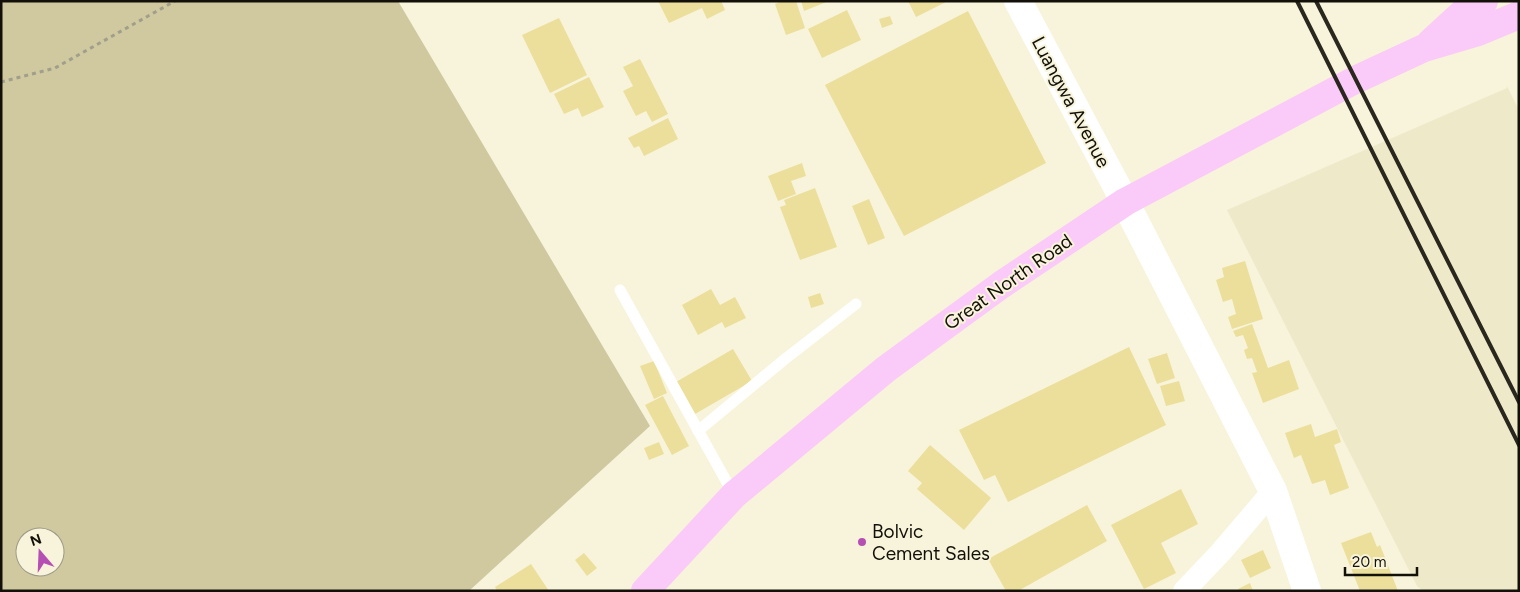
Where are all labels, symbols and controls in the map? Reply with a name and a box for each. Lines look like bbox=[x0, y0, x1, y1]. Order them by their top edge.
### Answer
street label: Luangwa Avenue bbox=[1027, 32, 1115, 172]
street label: Great North Road bbox=[939, 229, 1077, 335]
place label: Bolvic Cement Sales bbox=[872, 520, 990, 565]
north arrow bbox=[15, 527, 65, 577]
text: N bbox=[28, 530, 44, 550]
marker: Bolvic Cement Sales bbox=[856, 536, 868, 548]
scale bar bbox=[1345, 544, 1418, 576]
text: 20 m bbox=[1352, 553, 1386, 571]

